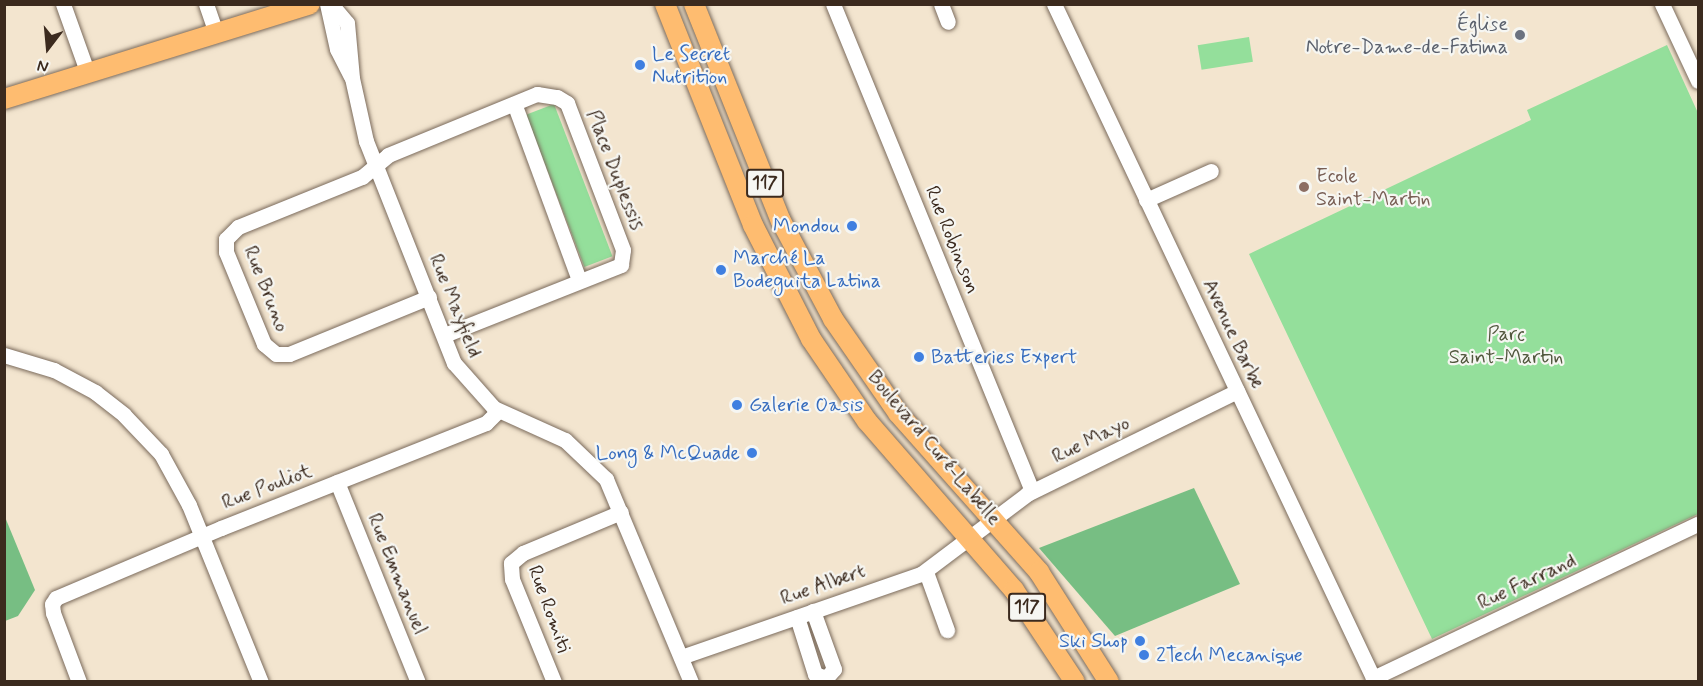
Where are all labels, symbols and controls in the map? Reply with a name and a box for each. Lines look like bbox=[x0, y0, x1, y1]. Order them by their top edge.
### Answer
place label: Église Notre-Dame-de-Fatima bbox=[1306, 12, 1508, 59]
north arrow bbox=[18, 18, 78, 78]
marker: Église Notre-Dame-de-Fatima bbox=[1513, 28, 1527, 42]
place label: Le Secret Nutrition bbox=[652, 42, 740, 89]
text: N bbox=[35, 54, 51, 77]
marker: Le Secret Nutrition bbox=[633, 58, 647, 72]
street label: Place Duplessis bbox=[581, 108, 649, 232]
place label: Ecole Saint-Martin bbox=[1316, 164, 1431, 211]
road number: 117 bbox=[746, 168, 784, 198]
marker: Ecole Saint-Martin bbox=[1297, 180, 1311, 194]
street label: Rue Robinson bbox=[919, 182, 985, 298]
place label: Mondou bbox=[773, 214, 840, 238]
marker: Mondou bbox=[845, 219, 859, 233]
street label: Rue Bruno bbox=[238, 243, 294, 335]
place label: Marché La Bodeguita Latina bbox=[733, 246, 881, 293]
street label: Rue Mayfield bbox=[424, 252, 486, 360]
marker: Marché La Bodeguita Latina bbox=[714, 263, 728, 277]
street label: Avenue Barbe bbox=[1197, 275, 1269, 393]
park label: Parc Saint-Martin bbox=[1449, 322, 1563, 369]
place label: Batteries Expert bbox=[931, 345, 1082, 369]
marker: Batteries Expert bbox=[912, 350, 926, 364]
street label: Boulevard Curé-Labelle bbox=[862, 365, 1006, 531]
place label: Galerie Oasis bbox=[749, 393, 862, 417]
marker: Galerie Oasis bbox=[730, 398, 744, 412]
street label: Rue Mayo bbox=[1049, 411, 1133, 469]
place label: Long & McQuade bbox=[596, 441, 740, 465]
marker: Long & McQuade bbox=[745, 446, 759, 460]
street label: Rue Pouliot bbox=[220, 460, 314, 514]
street label: Rue Emmanuel bbox=[361, 508, 433, 640]
street label: Rue Farrand bbox=[1476, 550, 1578, 614]
street label: Rue Albert bbox=[777, 559, 869, 611]
street label: Rue Romiti bbox=[522, 562, 576, 656]
road number: 117 bbox=[1008, 592, 1046, 622]
place label: Ski Shop bbox=[1059, 629, 1128, 653]
marker: Ski Shop bbox=[1133, 634, 1147, 648]
place label: 2Tech Mecanique bbox=[1156, 643, 1303, 667]
marker: 2Tech Mecanique bbox=[1137, 648, 1151, 662]

